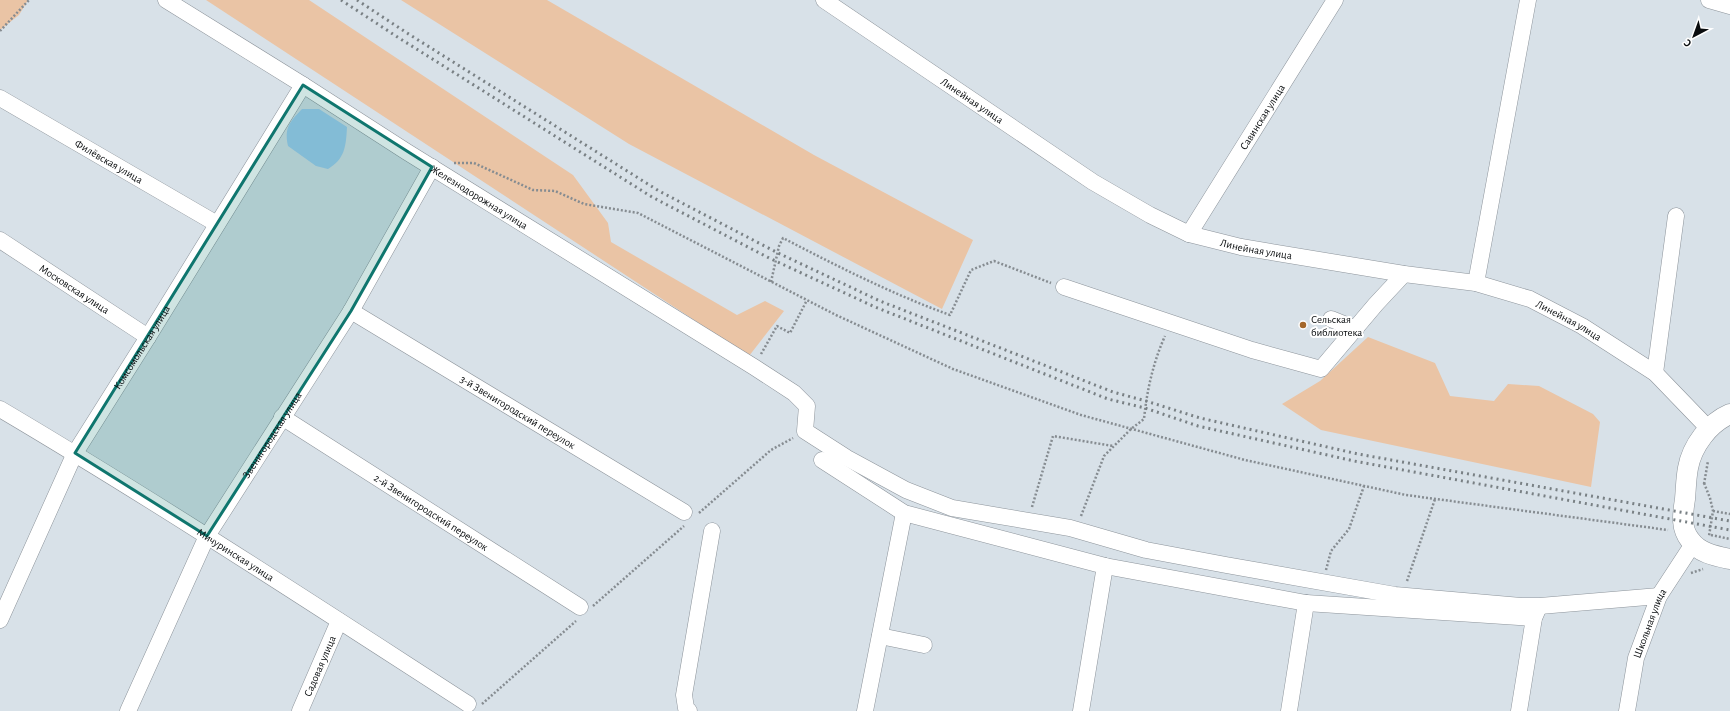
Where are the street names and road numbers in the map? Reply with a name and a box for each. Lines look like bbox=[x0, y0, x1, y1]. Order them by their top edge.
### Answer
street label: Линейная улица bbox=[939, 75, 1006, 125]
street label: Савинская улица bbox=[1238, 82, 1287, 152]
street label: Филёвская улица bbox=[73, 137, 145, 185]
street label: Железнодорожная улица bbox=[429, 163, 530, 231]
street label: Линейная улица bbox=[1219, 237, 1293, 261]
street label: Московская улица bbox=[38, 262, 111, 316]
street label: Линейная улица bbox=[1534, 298, 1604, 343]
street label: Комсомольская улица bbox=[111, 303, 172, 391]
street label: 3-й Звенигородский переулок bbox=[458, 373, 577, 451]
street label: Звенигородская улица bbox=[240, 390, 303, 480]
street label: 2-й Звенигородский переулок bbox=[372, 472, 490, 553]
street label: Мичуринская улица bbox=[195, 526, 276, 583]
street label: Школьная улица bbox=[1631, 586, 1668, 660]
street label: Садовая улица bbox=[301, 634, 337, 698]

